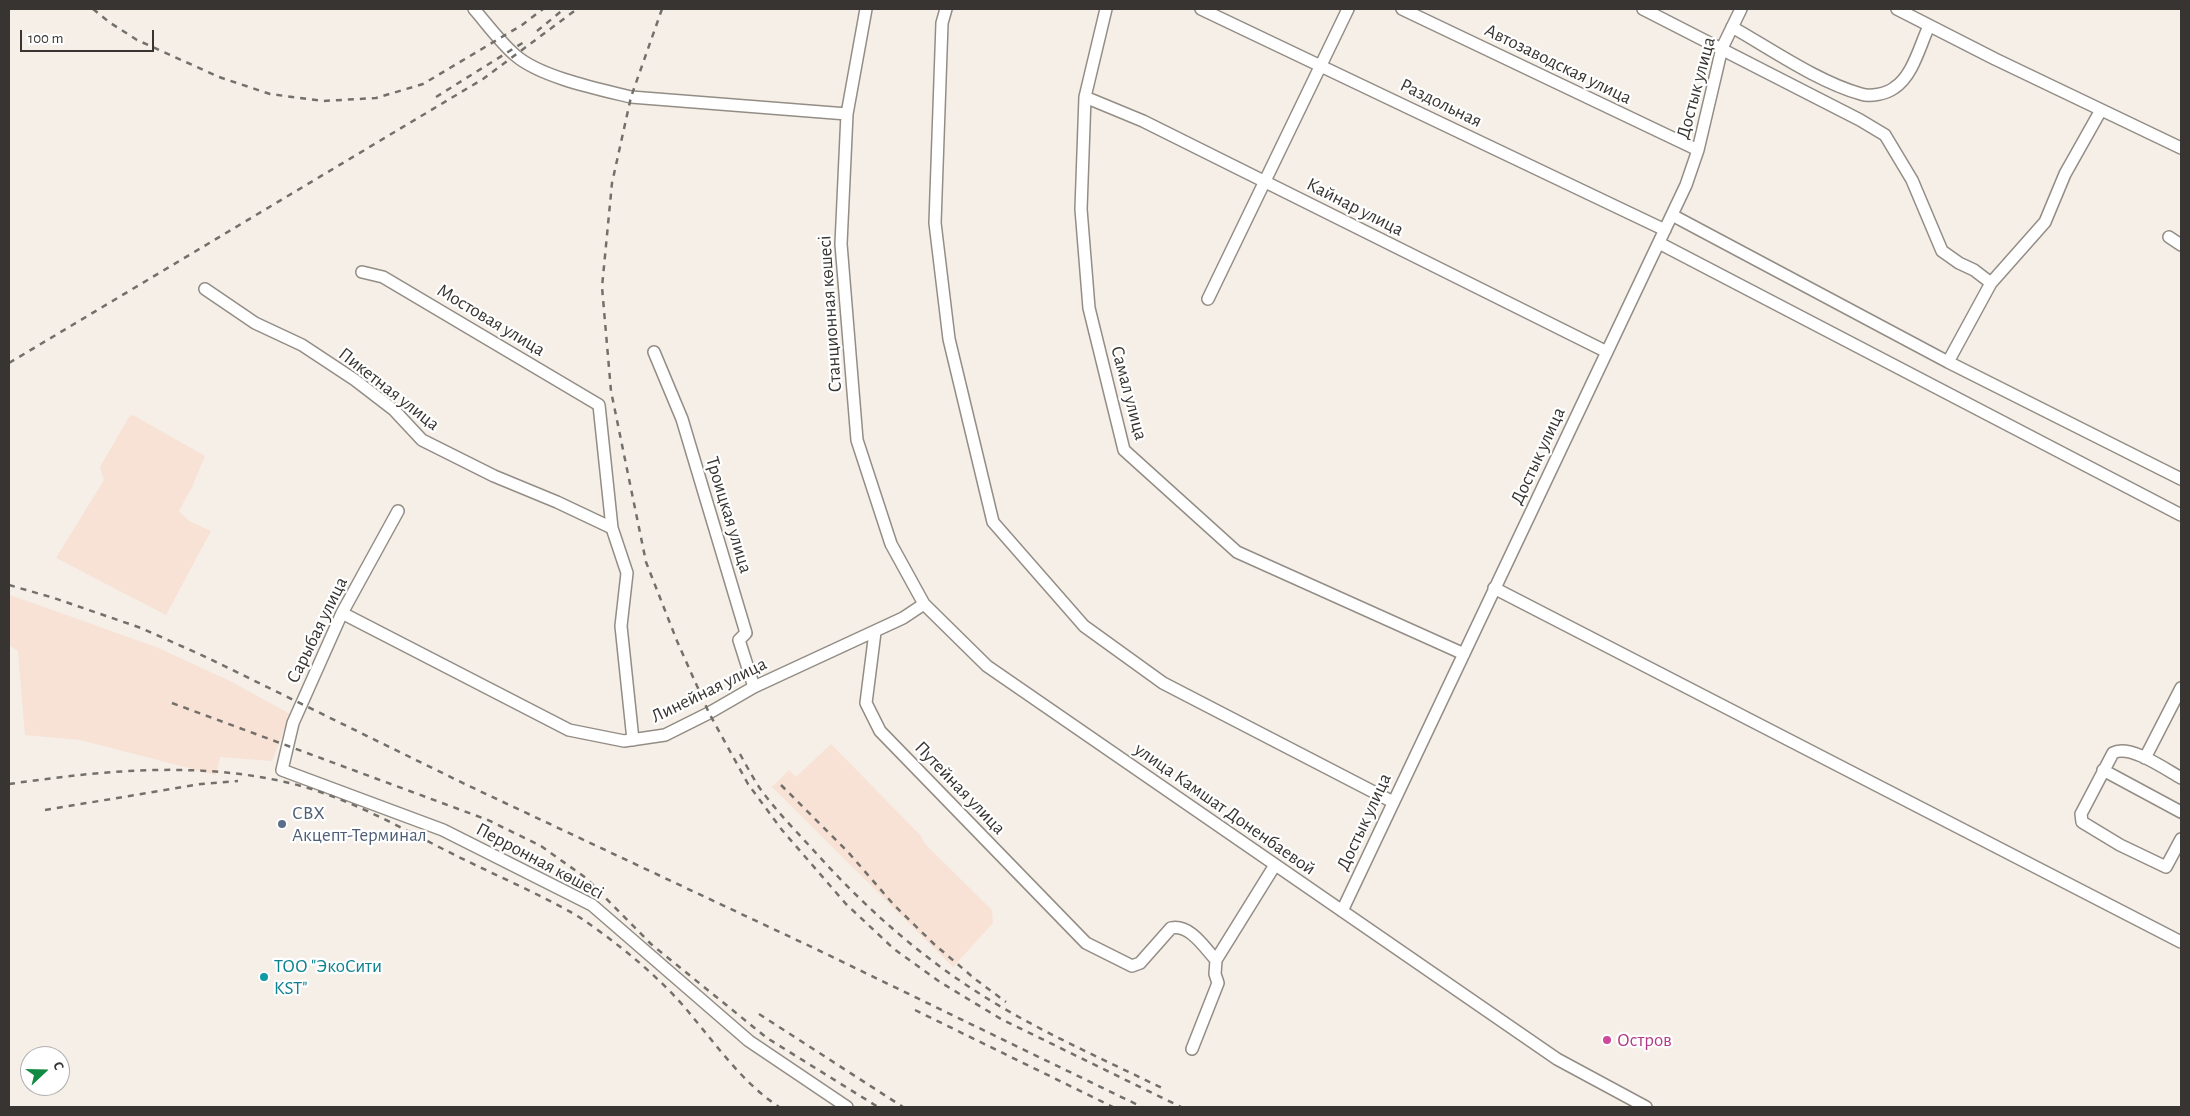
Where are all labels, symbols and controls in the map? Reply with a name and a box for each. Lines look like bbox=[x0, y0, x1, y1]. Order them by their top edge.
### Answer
street label: Автозаводская улица bbox=[1481, 19, 1635, 109]
scale bar bbox=[22, 20, 156, 52]
text: 100 m bbox=[28, 31, 63, 46]
street label: Достык улица bbox=[1671, 35, 1721, 141]
street label: Раздольная bbox=[1396, 73, 1486, 133]
street label: Кайнар улица bbox=[1303, 173, 1407, 241]
street label: Станционная көшесі bbox=[813, 235, 847, 393]
street label: Мостовая улица bbox=[433, 279, 549, 361]
street label: Пикетная улица bbox=[334, 342, 444, 436]
street label: Самал улица bbox=[1105, 343, 1153, 443]
street label: Достык улица bbox=[1506, 404, 1570, 508]
street label: Троицкая улица bbox=[700, 454, 758, 576]
street label: Сарыбая улица bbox=[281, 573, 353, 687]
street label: Линейная улица bbox=[648, 652, 770, 728]
street label: Путейная улица bbox=[910, 736, 1010, 840]
street label: улица Камшат Доненбаевой bbox=[1130, 738, 1320, 880]
street label: Достык улица bbox=[1332, 770, 1396, 874]
place label: СВХ Акцепт-Терминал bbox=[292, 802, 427, 846]
marker: СВХ Акцепт-Терминал bbox=[276, 818, 288, 830]
street label: Перронная көшесі bbox=[472, 818, 608, 904]
place label: ТОО "ЭкоСити KST" bbox=[274, 955, 382, 999]
marker: ТОО "ЭкоСити KST" bbox=[258, 971, 270, 983]
place label: Остров bbox=[1617, 1029, 1672, 1051]
marker: Остров bbox=[1601, 1034, 1613, 1046]
north arrow bbox=[20, 1046, 70, 1096]
text: С bbox=[50, 1060, 66, 1072]

